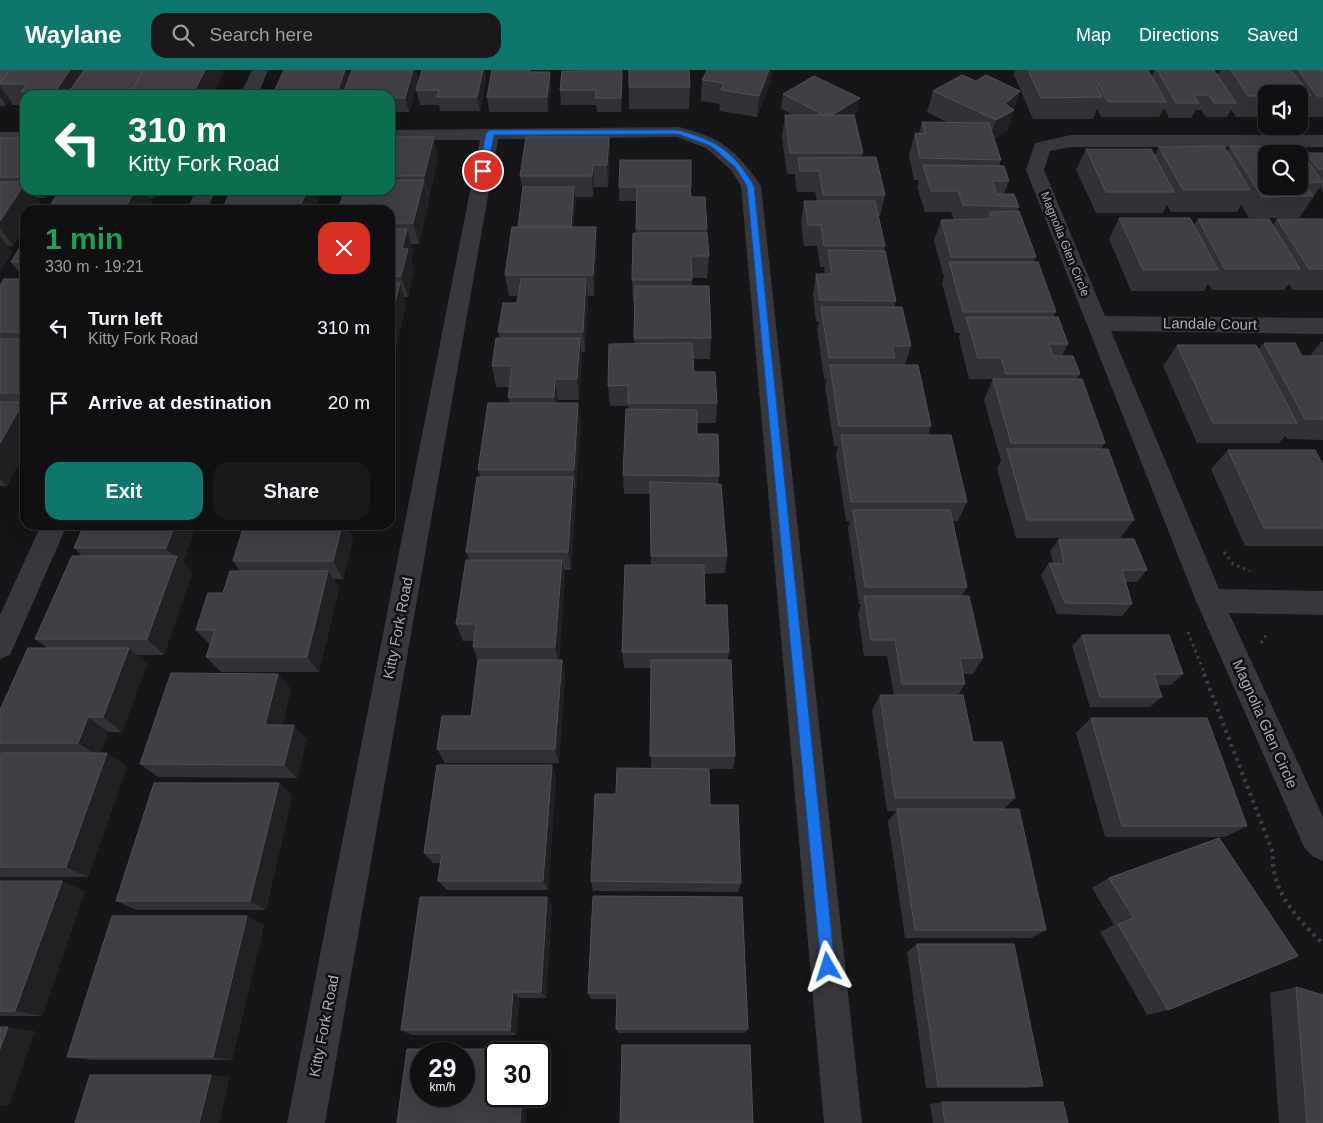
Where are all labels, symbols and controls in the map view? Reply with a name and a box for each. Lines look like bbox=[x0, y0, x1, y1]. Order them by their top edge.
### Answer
search box bbox=[151, 13, 501, 58]
text: Waylane bbox=[25, 21, 121, 48]
icon: search bbox=[169, 21, 197, 49]
text: Search here bbox=[209, 24, 313, 45]
text: Map bbox=[1076, 25, 1111, 45]
text: Directions bbox=[1139, 25, 1219, 45]
text: Saved bbox=[1247, 25, 1298, 45]
map controls bbox=[1258, 85, 1308, 195]
button: sound bbox=[1258, 85, 1308, 135]
icon: left bbox=[45, 110, 110, 175]
text: 310 m bbox=[128, 110, 227, 149]
button: search bbox=[1258, 145, 1308, 195]
pin bbox=[462, 150, 504, 192]
text: Kitty Fork Road bbox=[128, 151, 280, 176]
icon: arrive bbox=[469, 157, 497, 185]
street label: Magnolia Glen Circle bbox=[1038, 190, 1092, 299]
text: 1 min bbox=[45, 222, 123, 255]
button: close bbox=[318, 222, 370, 274]
text: 330 m · 19:21 bbox=[45, 258, 144, 275]
text: Turn left bbox=[88, 308, 163, 329]
icon: left bbox=[45, 314, 73, 342]
street label: Landale Court bbox=[1163, 314, 1258, 333]
text: 310 m bbox=[317, 317, 370, 338]
text: Kitty Fork Road bbox=[88, 330, 198, 347]
icon: arrive bbox=[45, 389, 73, 417]
text: Arrive at destination bbox=[88, 392, 272, 413]
text: 20 m bbox=[328, 392, 370, 413]
button: Exit bbox=[45, 462, 203, 520]
button: Share bbox=[213, 462, 370, 520]
street label: Kitty Fork Road bbox=[379, 576, 416, 680]
street label: Magnolia Glen Circle bbox=[1229, 657, 1302, 791]
position arrow bbox=[801, 940, 853, 992]
street label: Kitty Fork Road bbox=[305, 974, 342, 1078]
speed limit sign: 30 bbox=[485, 1042, 550, 1107]
text: 29 bbox=[429, 1054, 456, 1082]
text: km/h bbox=[429, 1080, 456, 1094]

